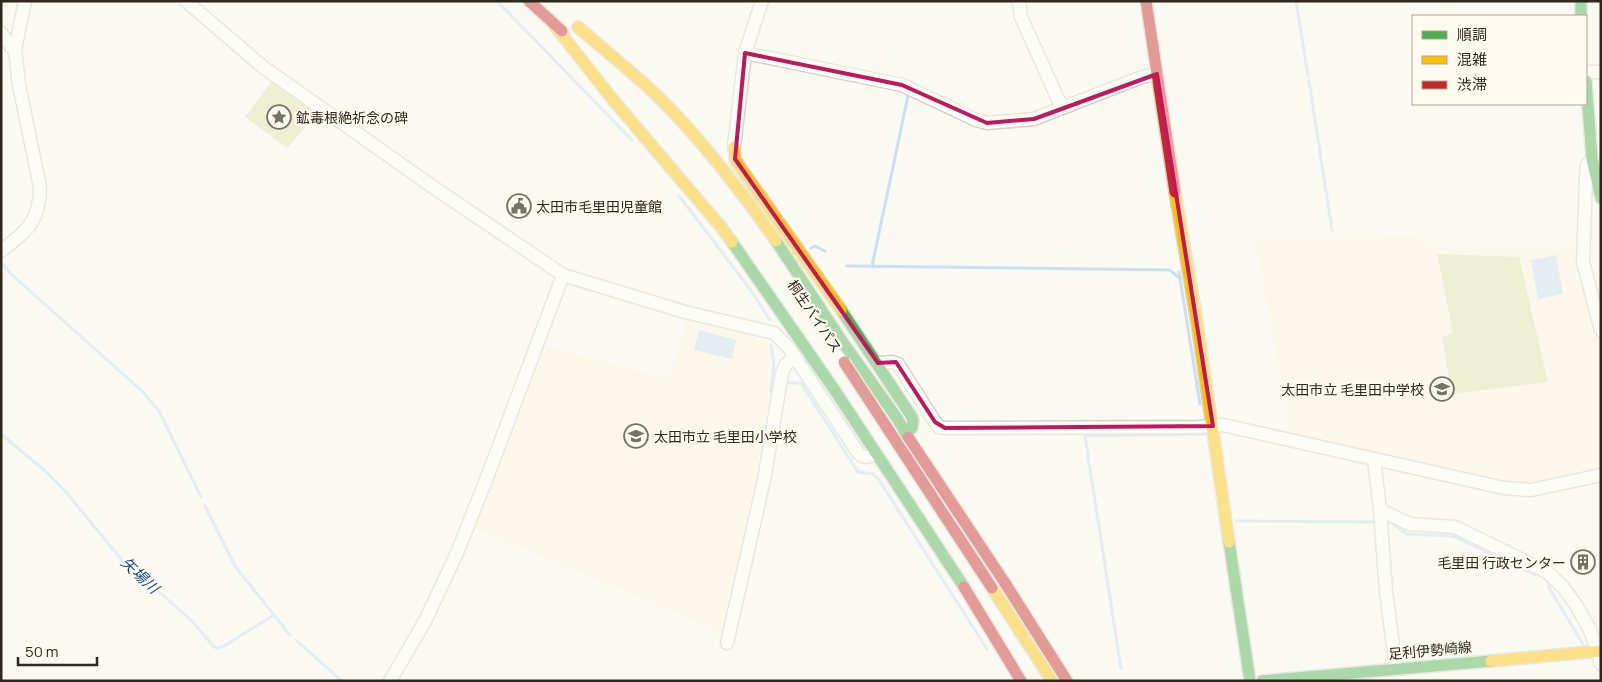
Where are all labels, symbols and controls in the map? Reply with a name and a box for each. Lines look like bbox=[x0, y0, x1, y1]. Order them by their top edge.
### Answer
legend bbox=[1412, 15, 1587, 105]
text: 順調 bbox=[1457, 24, 1487, 45]
text: 混雑 bbox=[1457, 49, 1487, 70]
text: 渋滞 bbox=[1457, 74, 1487, 95]
place icon: 鉱毒根絶祈念の碑 bbox=[266, 104, 292, 130]
place label: 鉱毒根絶祈念の碑 bbox=[296, 108, 408, 127]
public building icon: 太田市毛里田児童館 bbox=[506, 193, 532, 219]
place label: 太田市毛里田児童館 bbox=[536, 197, 662, 216]
street label: 桐生バイパス bbox=[784, 276, 846, 356]
school or university icon: 太田市立 毛里田中学校 bbox=[1429, 376, 1455, 402]
place label: 太田市立 毛里田中学校 bbox=[1281, 380, 1424, 399]
school or university icon: 太田市立 毛里田小学校 bbox=[623, 423, 649, 449]
place label: 太田市立 毛里田小学校 bbox=[654, 427, 797, 446]
building icon: 毛里田 行政センター bbox=[1570, 549, 1596, 575]
water label: 矢場川 bbox=[116, 552, 165, 599]
place label: 毛里田 行政センター bbox=[1437, 553, 1566, 572]
scale bar bbox=[18, 634, 96, 666]
street label: 足利伊勢崎線 bbox=[1387, 637, 1473, 663]
text: 50 m bbox=[25, 641, 59, 662]

